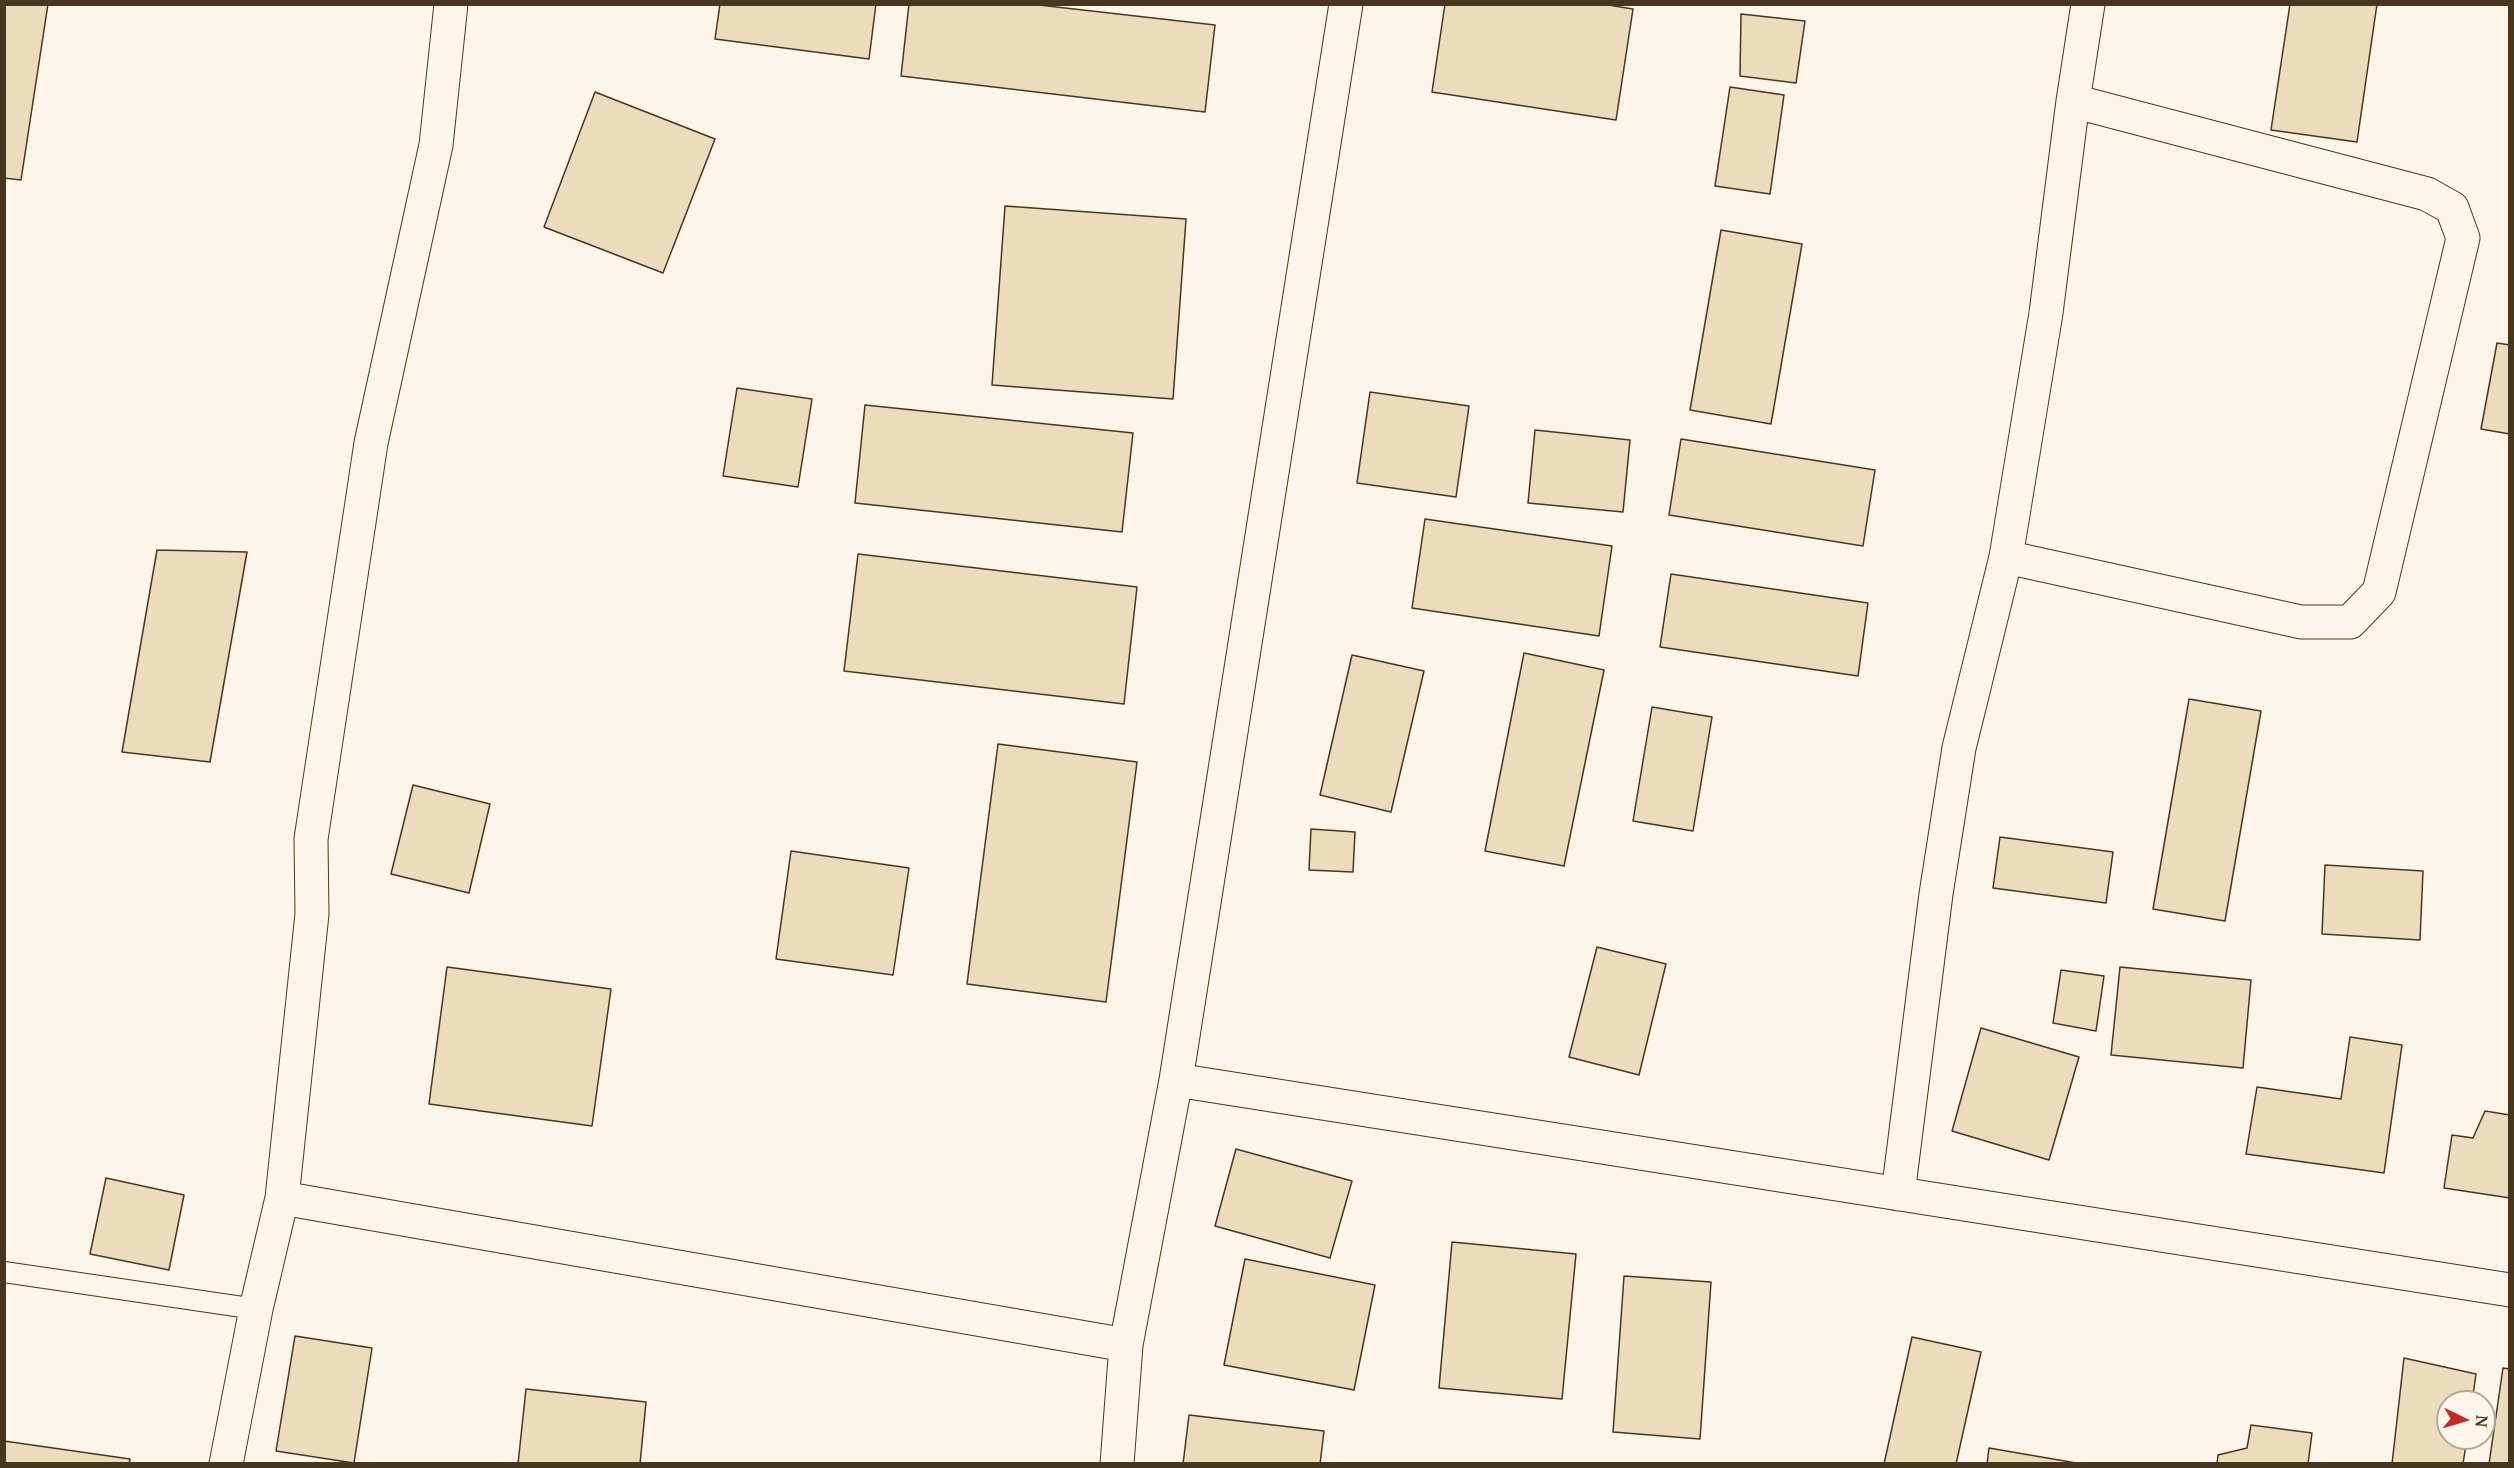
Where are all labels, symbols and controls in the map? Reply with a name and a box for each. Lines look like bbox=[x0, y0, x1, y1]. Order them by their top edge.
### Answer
north arrow bbox=[2436, 1390, 2496, 1450]
text: N bbox=[2470, 1414, 2493, 1428]

